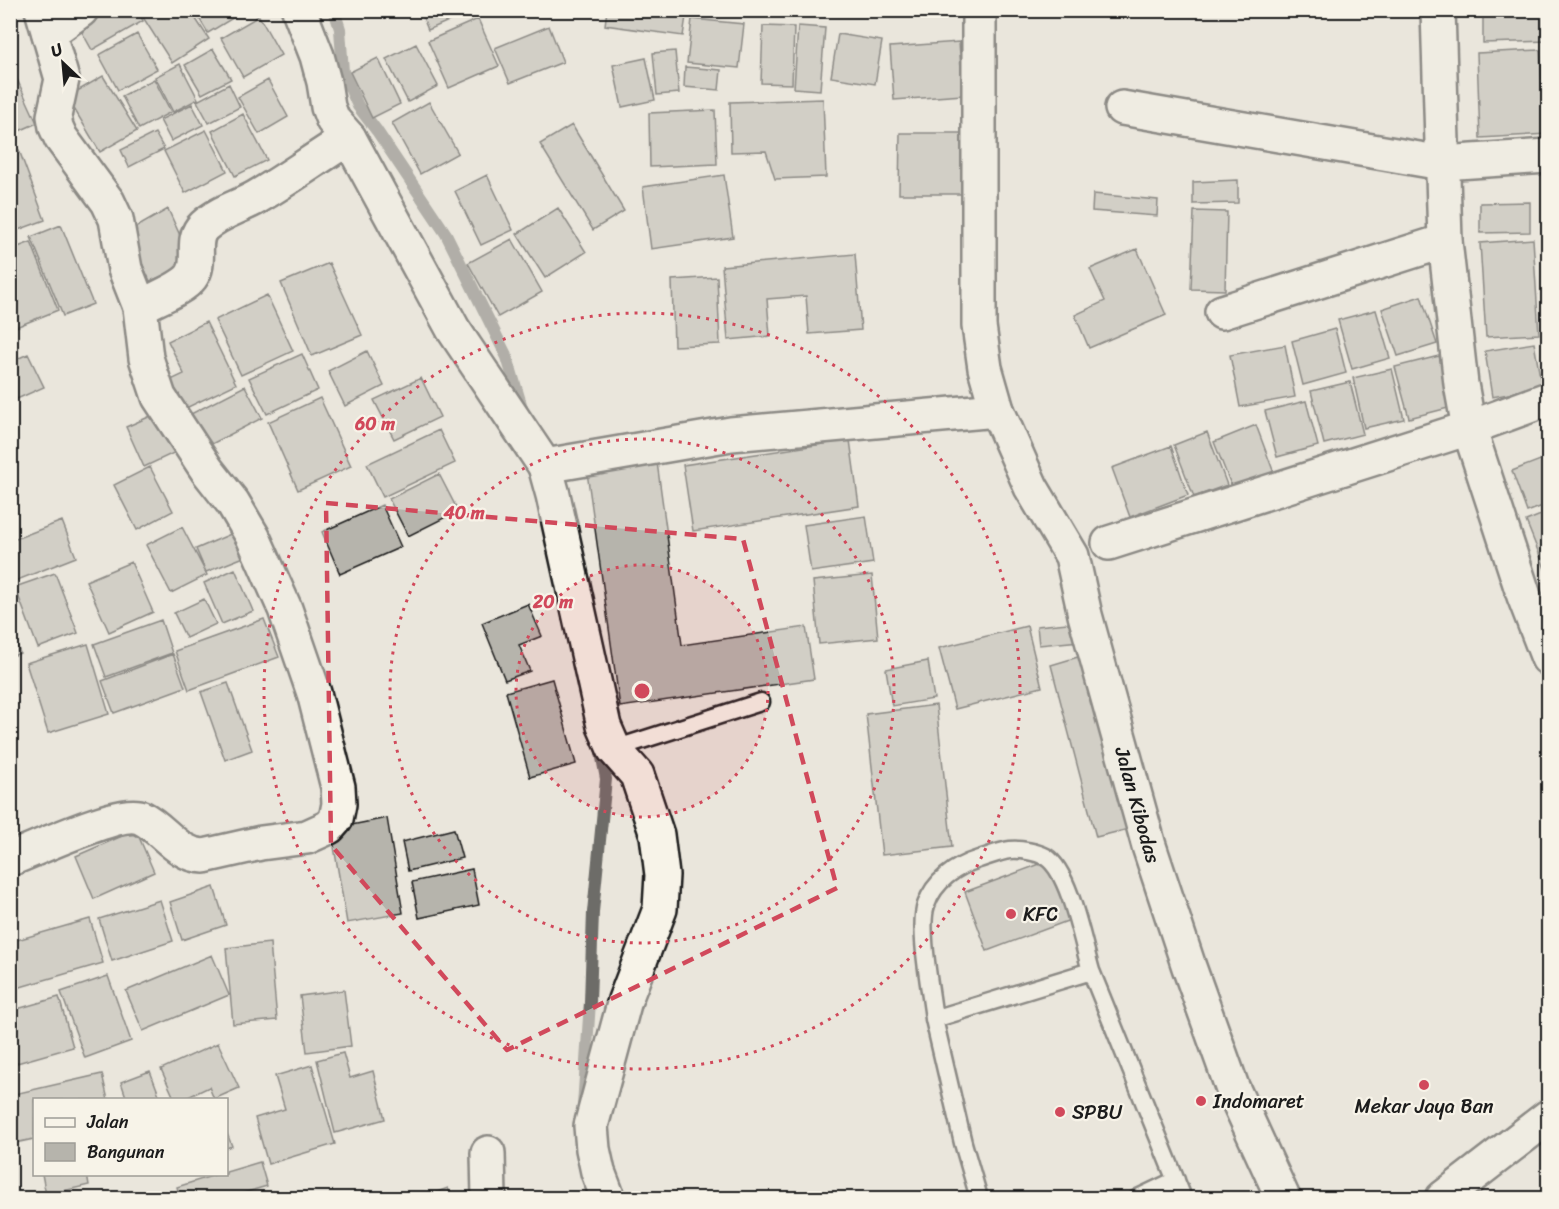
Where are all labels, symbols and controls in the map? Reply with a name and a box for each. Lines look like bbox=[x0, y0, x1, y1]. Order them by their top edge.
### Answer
north arrow bbox=[33, 33, 93, 93]
text: U bbox=[46, 34, 69, 65]
text: 60 m bbox=[354, 408, 395, 440]
text: 40 m bbox=[442, 497, 485, 529]
text: 20 m bbox=[532, 586, 573, 618]
centre of rings bbox=[632, 681, 652, 701]
street label: Jalan Kibodas bbox=[1105, 742, 1171, 868]
place label: KFC bbox=[1023, 897, 1058, 932]
marker: KFC bbox=[1004, 907, 1018, 921]
marker: Mekar Jaya Ban bbox=[1417, 1078, 1431, 1092]
place label: Indomaret bbox=[1212, 1084, 1305, 1119]
place label: Mekar Jaya Ban bbox=[1354, 1089, 1494, 1124]
marker: Indomaret bbox=[1194, 1094, 1208, 1108]
place label: SPBU bbox=[1072, 1095, 1123, 1130]
legend bbox=[33, 1098, 228, 1176]
marker: SPBU bbox=[1053, 1105, 1067, 1119]
text: Jalan bbox=[86, 1106, 129, 1138]
text: Bangunan bbox=[87, 1136, 165, 1168]

